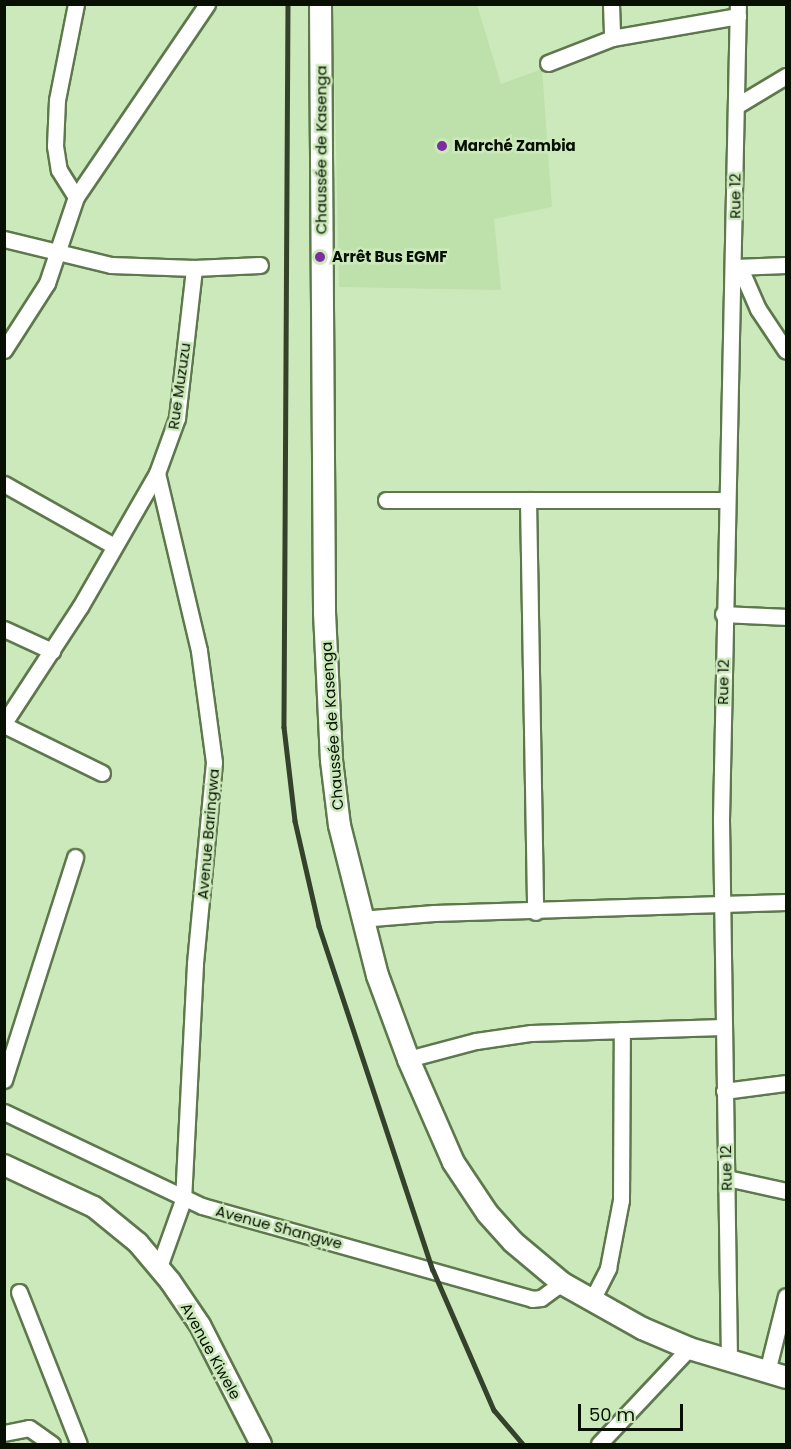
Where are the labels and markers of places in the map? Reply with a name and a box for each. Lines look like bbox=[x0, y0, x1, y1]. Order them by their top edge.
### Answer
place label: Marché Zambia bbox=[454, 137, 576, 155]
marker: Marché Zambia bbox=[435, 139, 449, 153]
place label: Arrêt Bus EGMF bbox=[332, 248, 447, 266]
marker: Arrêt Bus EGMF bbox=[313, 250, 327, 264]

